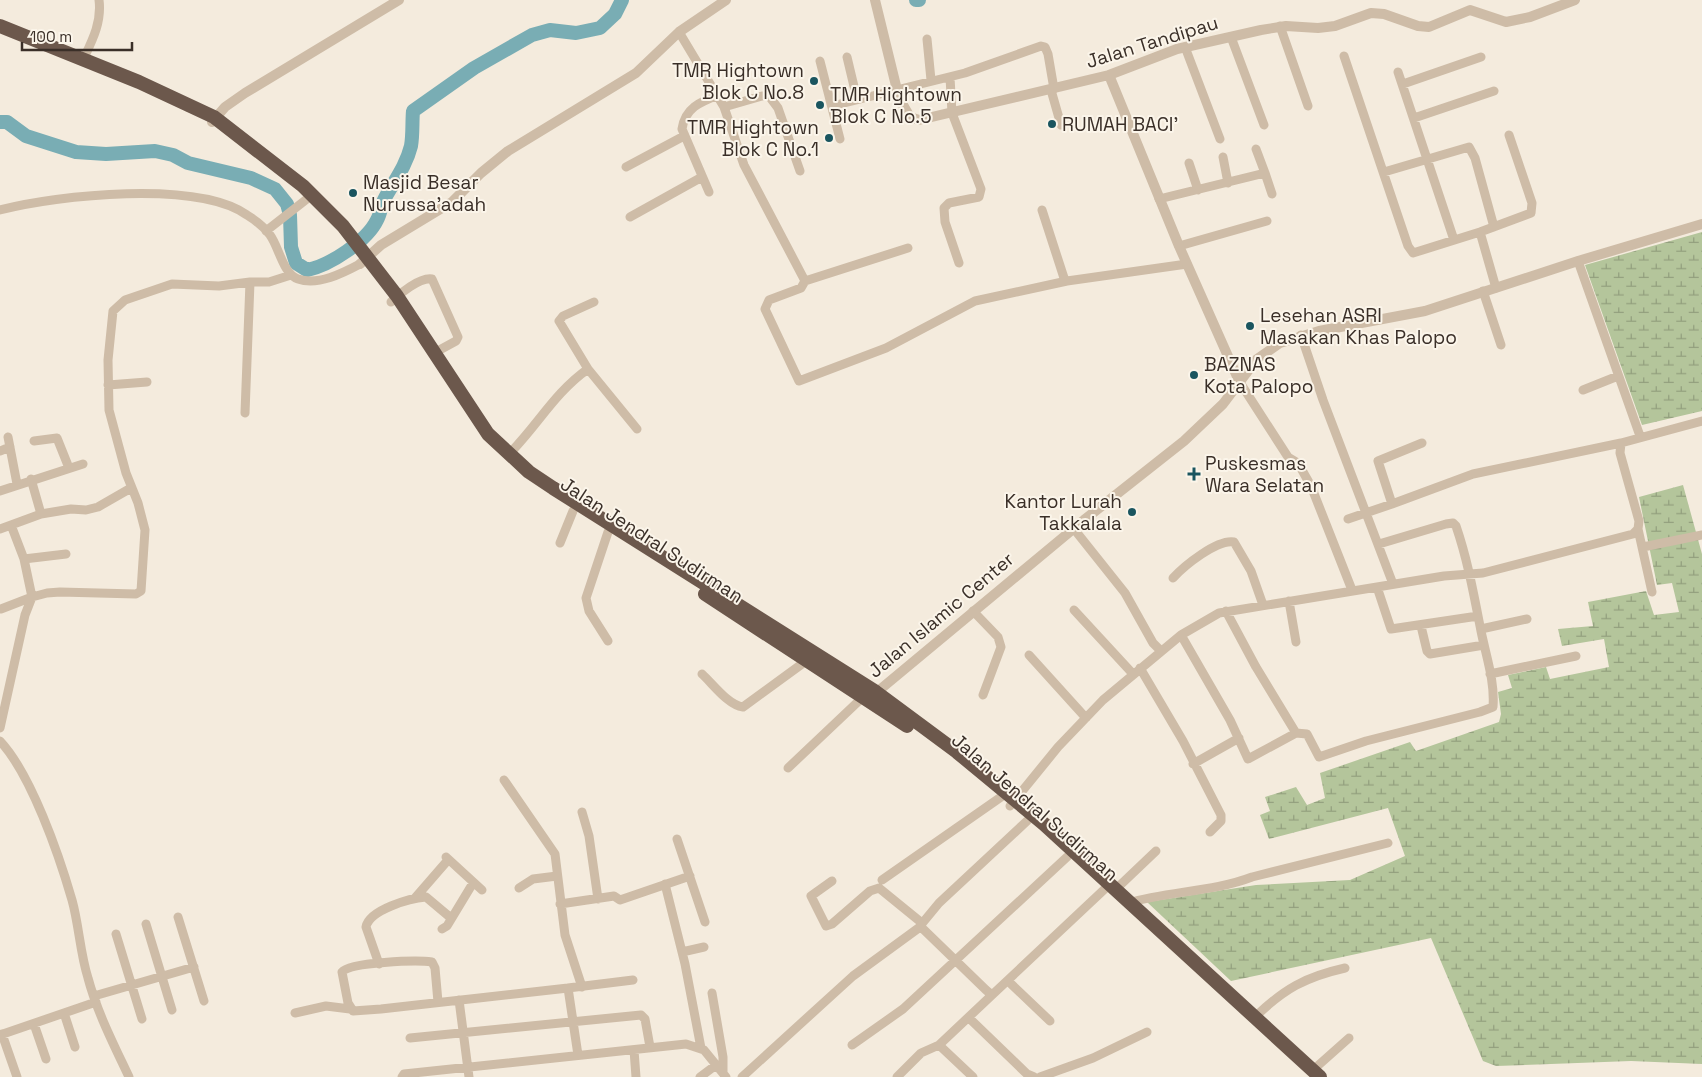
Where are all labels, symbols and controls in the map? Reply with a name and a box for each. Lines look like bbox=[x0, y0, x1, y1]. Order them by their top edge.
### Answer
street label: Jalan Tandipau bbox=[1083, 10, 1221, 74]
scale bar bbox=[22, 20, 132, 52]
text: 100 m bbox=[30, 27, 72, 46]
place label: TMR Hightown Blok C No.8 bbox=[672, 58, 804, 105]
marker: TMR Hightown Blok C No.8 bbox=[808, 75, 820, 87]
place label: TMR Hightown Blok C No.5 bbox=[830, 82, 962, 129]
marker: TMR Hightown Blok C No.5 bbox=[814, 99, 826, 111]
place label: RUMAH BACI' bbox=[1062, 112, 1178, 137]
place label: TMR Hightown Blok C No.1 bbox=[687, 115, 819, 162]
marker: RUMAH BACI' bbox=[1046, 118, 1058, 130]
marker: TMR Hightown Blok C No.1 bbox=[823, 132, 835, 144]
place label: Masjid Besar Nurussa'adah bbox=[363, 170, 486, 217]
marker: Masjid Besar Nurussa'adah bbox=[347, 187, 359, 199]
place label: Lesehan ASRI Masakan Khas Palopo bbox=[1260, 303, 1457, 350]
marker: Lesehan ASRI Masakan Khas Palopo bbox=[1244, 320, 1256, 332]
place label: BAZNAS Kota Palopo bbox=[1204, 352, 1314, 399]
marker: BAZNAS Kota Palopo bbox=[1188, 369, 1200, 381]
place label: Puskesmas Wara Selatan bbox=[1205, 451, 1324, 498]
marker: Puskesmas Wara Selatan bbox=[1187, 467, 1201, 481]
street label: Jalan Jendral Sudirman bbox=[556, 471, 748, 609]
place label: Kantor Lurah Takkalala bbox=[1005, 489, 1122, 536]
marker: Kantor Lurah Takkalala bbox=[1126, 506, 1138, 518]
street label: Jalan Islamic Center bbox=[863, 547, 1019, 683]
street label: Jalan Jendral Sudirman bbox=[946, 728, 1124, 886]

